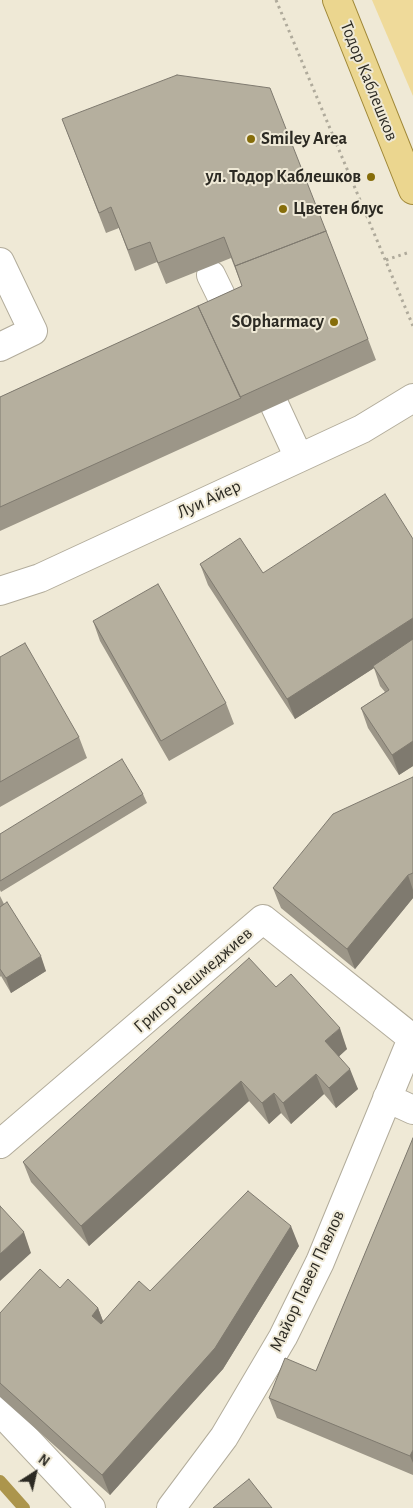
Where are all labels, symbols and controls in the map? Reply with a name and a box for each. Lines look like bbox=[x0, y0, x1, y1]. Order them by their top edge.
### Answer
street label: Тодор Каблешков bbox=[335, 18, 403, 144]
place label: Smiley Area bbox=[261, 128, 347, 150]
marker: Smiley Area bbox=[245, 133, 257, 145]
place label: ул. Тодор Каблешков bbox=[205, 166, 361, 188]
marker: ул. Тодор Каблешков bbox=[365, 171, 377, 183]
place label: Цветен блус bbox=[293, 198, 384, 220]
marker: Цветен блус bbox=[277, 203, 289, 215]
place label: SOpharmacy bbox=[232, 311, 324, 333]
marker: SOpharmacy bbox=[328, 316, 340, 328]
street label: Луи Айер bbox=[174, 475, 244, 523]
street label: Григор Чешмеджиев bbox=[129, 923, 257, 1037]
street label: Майор Павел Павлов bbox=[265, 1207, 349, 1355]
north arrow bbox=[10, 1448, 60, 1498]
text: N bbox=[36, 1452, 52, 1469]

